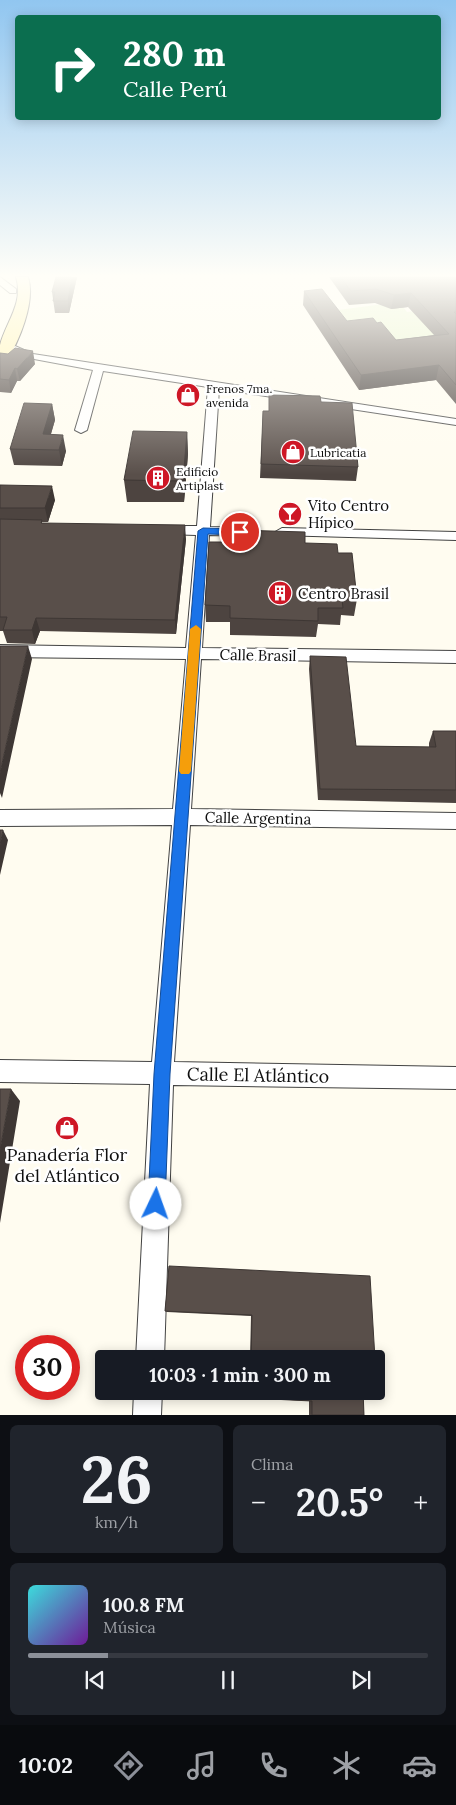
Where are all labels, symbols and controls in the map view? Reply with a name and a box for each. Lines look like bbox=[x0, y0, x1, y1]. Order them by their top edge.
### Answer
text: 280 m bbox=[123, 31, 225, 76]
icon: right bbox=[40, 35, 105, 100]
text: Calle Perú bbox=[123, 75, 227, 103]
place label: Frenos 7ma. avenida bbox=[206, 381, 273, 410]
shop icon: Frenos 7ma. avenida bbox=[175, 382, 201, 408]
shop icon: Lubricatia bbox=[280, 439, 306, 465]
place label: Lubricatia bbox=[310, 445, 366, 460]
place label: Edificio Artiplast bbox=[175, 464, 224, 493]
building icon: Edificio Artiplast bbox=[145, 465, 171, 491]
place label: Vito Centro Hípico bbox=[307, 496, 389, 532]
bar icon: Vito Centro Hípico bbox=[277, 501, 303, 527]
pin bbox=[219, 511, 261, 553]
icon: arrive bbox=[226, 518, 254, 546]
building icon: Centro Brasil bbox=[267, 580, 293, 606]
place label: Centro Brasil bbox=[298, 584, 389, 603]
street label: Calle Brasil bbox=[219, 645, 297, 665]
street label: Calle Argentina bbox=[205, 808, 312, 828]
street label: Calle El Atlántico bbox=[187, 1062, 329, 1088]
shop icon: Panadería Flor del Atlántico bbox=[54, 1115, 80, 1141]
place label: Panadería Flor del Atlántico bbox=[7, 1143, 128, 1187]
position arrow bbox=[129, 1177, 181, 1229]
speed limit sign: 30 bbox=[15, 1335, 80, 1400]
text: 10:03 · 1 min · 300 m bbox=[149, 1363, 331, 1387]
text: 26 bbox=[80, 1438, 153, 1521]
text: Clima bbox=[251, 1454, 294, 1474]
text: 20.5° bbox=[296, 1478, 383, 1526]
text: − bbox=[251, 1485, 266, 1521]
text: + bbox=[413, 1485, 428, 1521]
text: km/h bbox=[95, 1512, 138, 1532]
text: 100.8 FM bbox=[103, 1593, 184, 1617]
text: Música bbox=[103, 1617, 156, 1637]
icon: previous bbox=[81, 1666, 109, 1694]
icon: pause bbox=[214, 1666, 242, 1694]
icon: next bbox=[347, 1666, 375, 1694]
icon: directions bbox=[111, 1748, 146, 1783]
icon: music bbox=[184, 1748, 219, 1783]
icon: phone bbox=[256, 1748, 291, 1783]
icon: climate bbox=[329, 1748, 364, 1783]
icon: car bbox=[402, 1748, 437, 1783]
text: 10:02 bbox=[19, 1751, 73, 1779]

